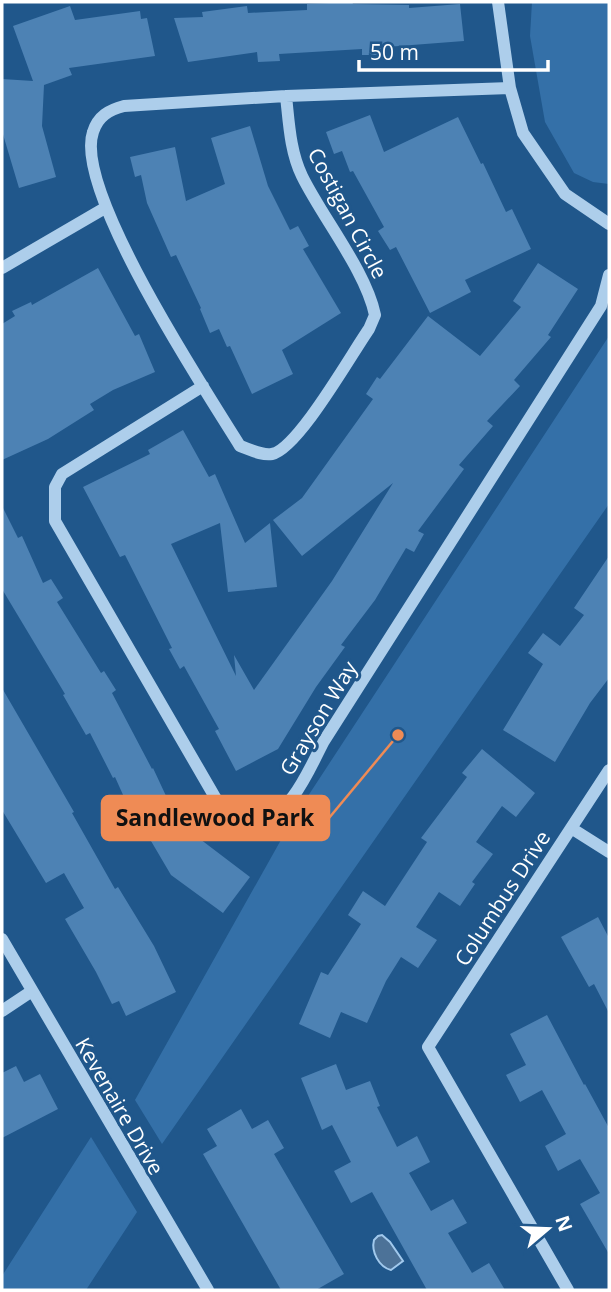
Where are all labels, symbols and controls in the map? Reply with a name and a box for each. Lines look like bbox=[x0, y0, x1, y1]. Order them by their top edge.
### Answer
scale bar bbox=[359, 28, 548, 72]
text: 50 m bbox=[370, 38, 419, 66]
street label: Costigan Circle bbox=[302, 143, 394, 283]
street label: Grayson Way bbox=[273, 655, 363, 780]
callout: Sandlewood Park bbox=[102, 796, 329, 840]
text: Sandlewood Park bbox=[116, 801, 315, 833]
street label: Columbus Drive bbox=[448, 825, 556, 971]
street label: Kevenaire Drive bbox=[69, 1032, 171, 1180]
north arrow bbox=[513, 1194, 583, 1264]
text: N bbox=[549, 1212, 579, 1235]

